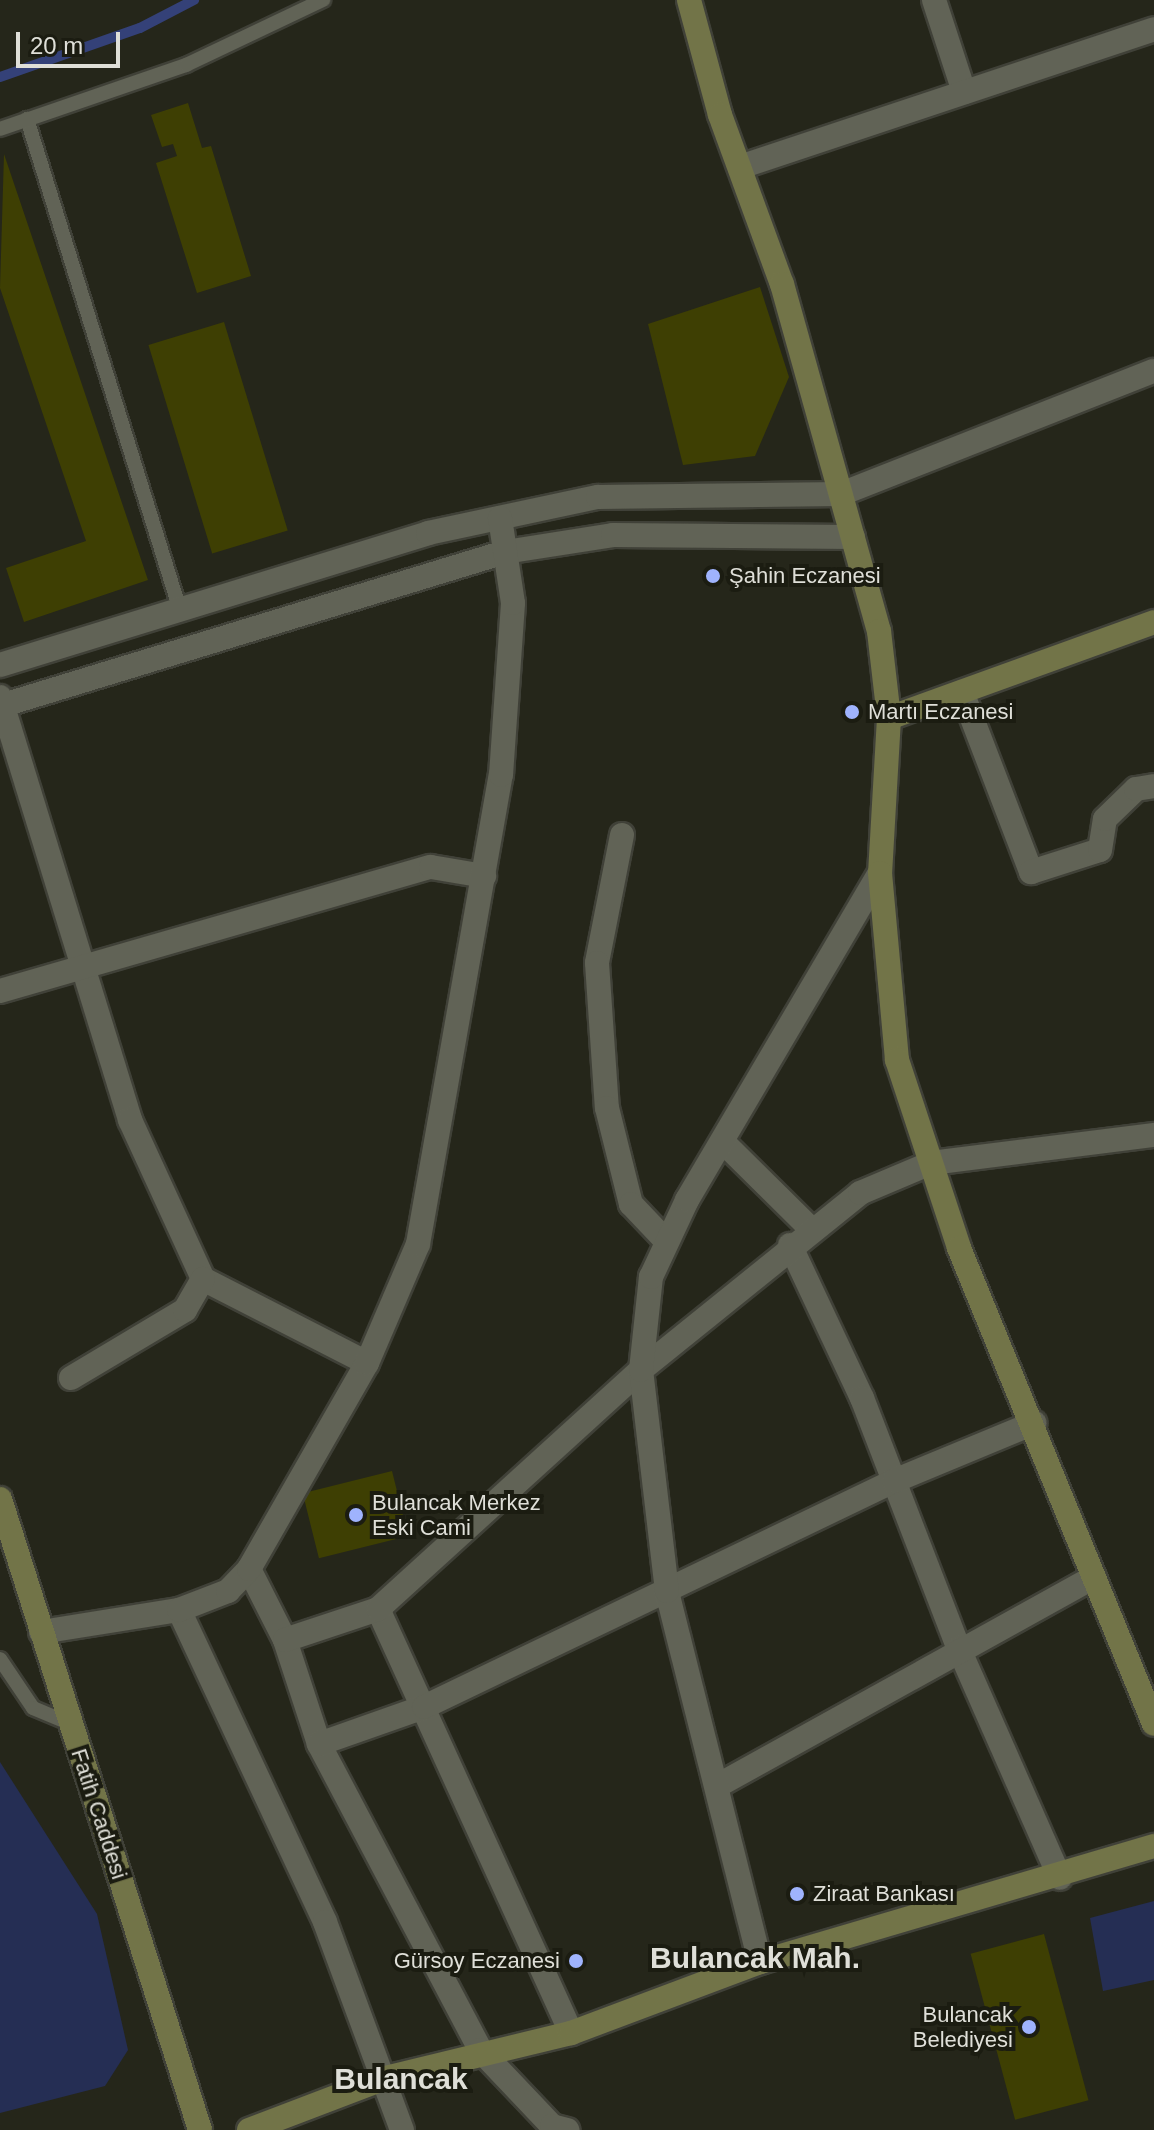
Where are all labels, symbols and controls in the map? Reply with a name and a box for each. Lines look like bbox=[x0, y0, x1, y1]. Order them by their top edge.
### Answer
scale bar bbox=[20, 16, 124, 66]
text: 20 m bbox=[30, 32, 83, 59]
place label: Şahin Eczanesi bbox=[729, 563, 881, 589]
marker: Şahin Eczanesi bbox=[704, 567, 722, 585]
place label: Martı Eczanesi bbox=[868, 699, 1013, 725]
marker: Martı Eczanesi bbox=[843, 703, 861, 721]
place label: Bulancak Merkez Eski Cami bbox=[372, 1489, 541, 1540]
marker: Bulancak Merkez Eski Cami bbox=[347, 1506, 365, 1524]
street label: Fatih Caddesi bbox=[65, 1745, 133, 1883]
place label: Ziraat Bankası bbox=[813, 1881, 955, 1907]
marker: Ziraat Bankası bbox=[788, 1885, 806, 1903]
district label: Bulancak Mah. bbox=[650, 1940, 860, 1976]
place label: Gürsoy Eczanesi bbox=[394, 1948, 560, 1974]
marker: Gürsoy Eczanesi bbox=[567, 1952, 585, 1970]
place label: Bulancak Belediyesi bbox=[913, 2001, 1013, 2052]
marker: Bulancak Belediyesi bbox=[1020, 2018, 1038, 2036]
district label: Bulancak bbox=[334, 2061, 468, 2097]

